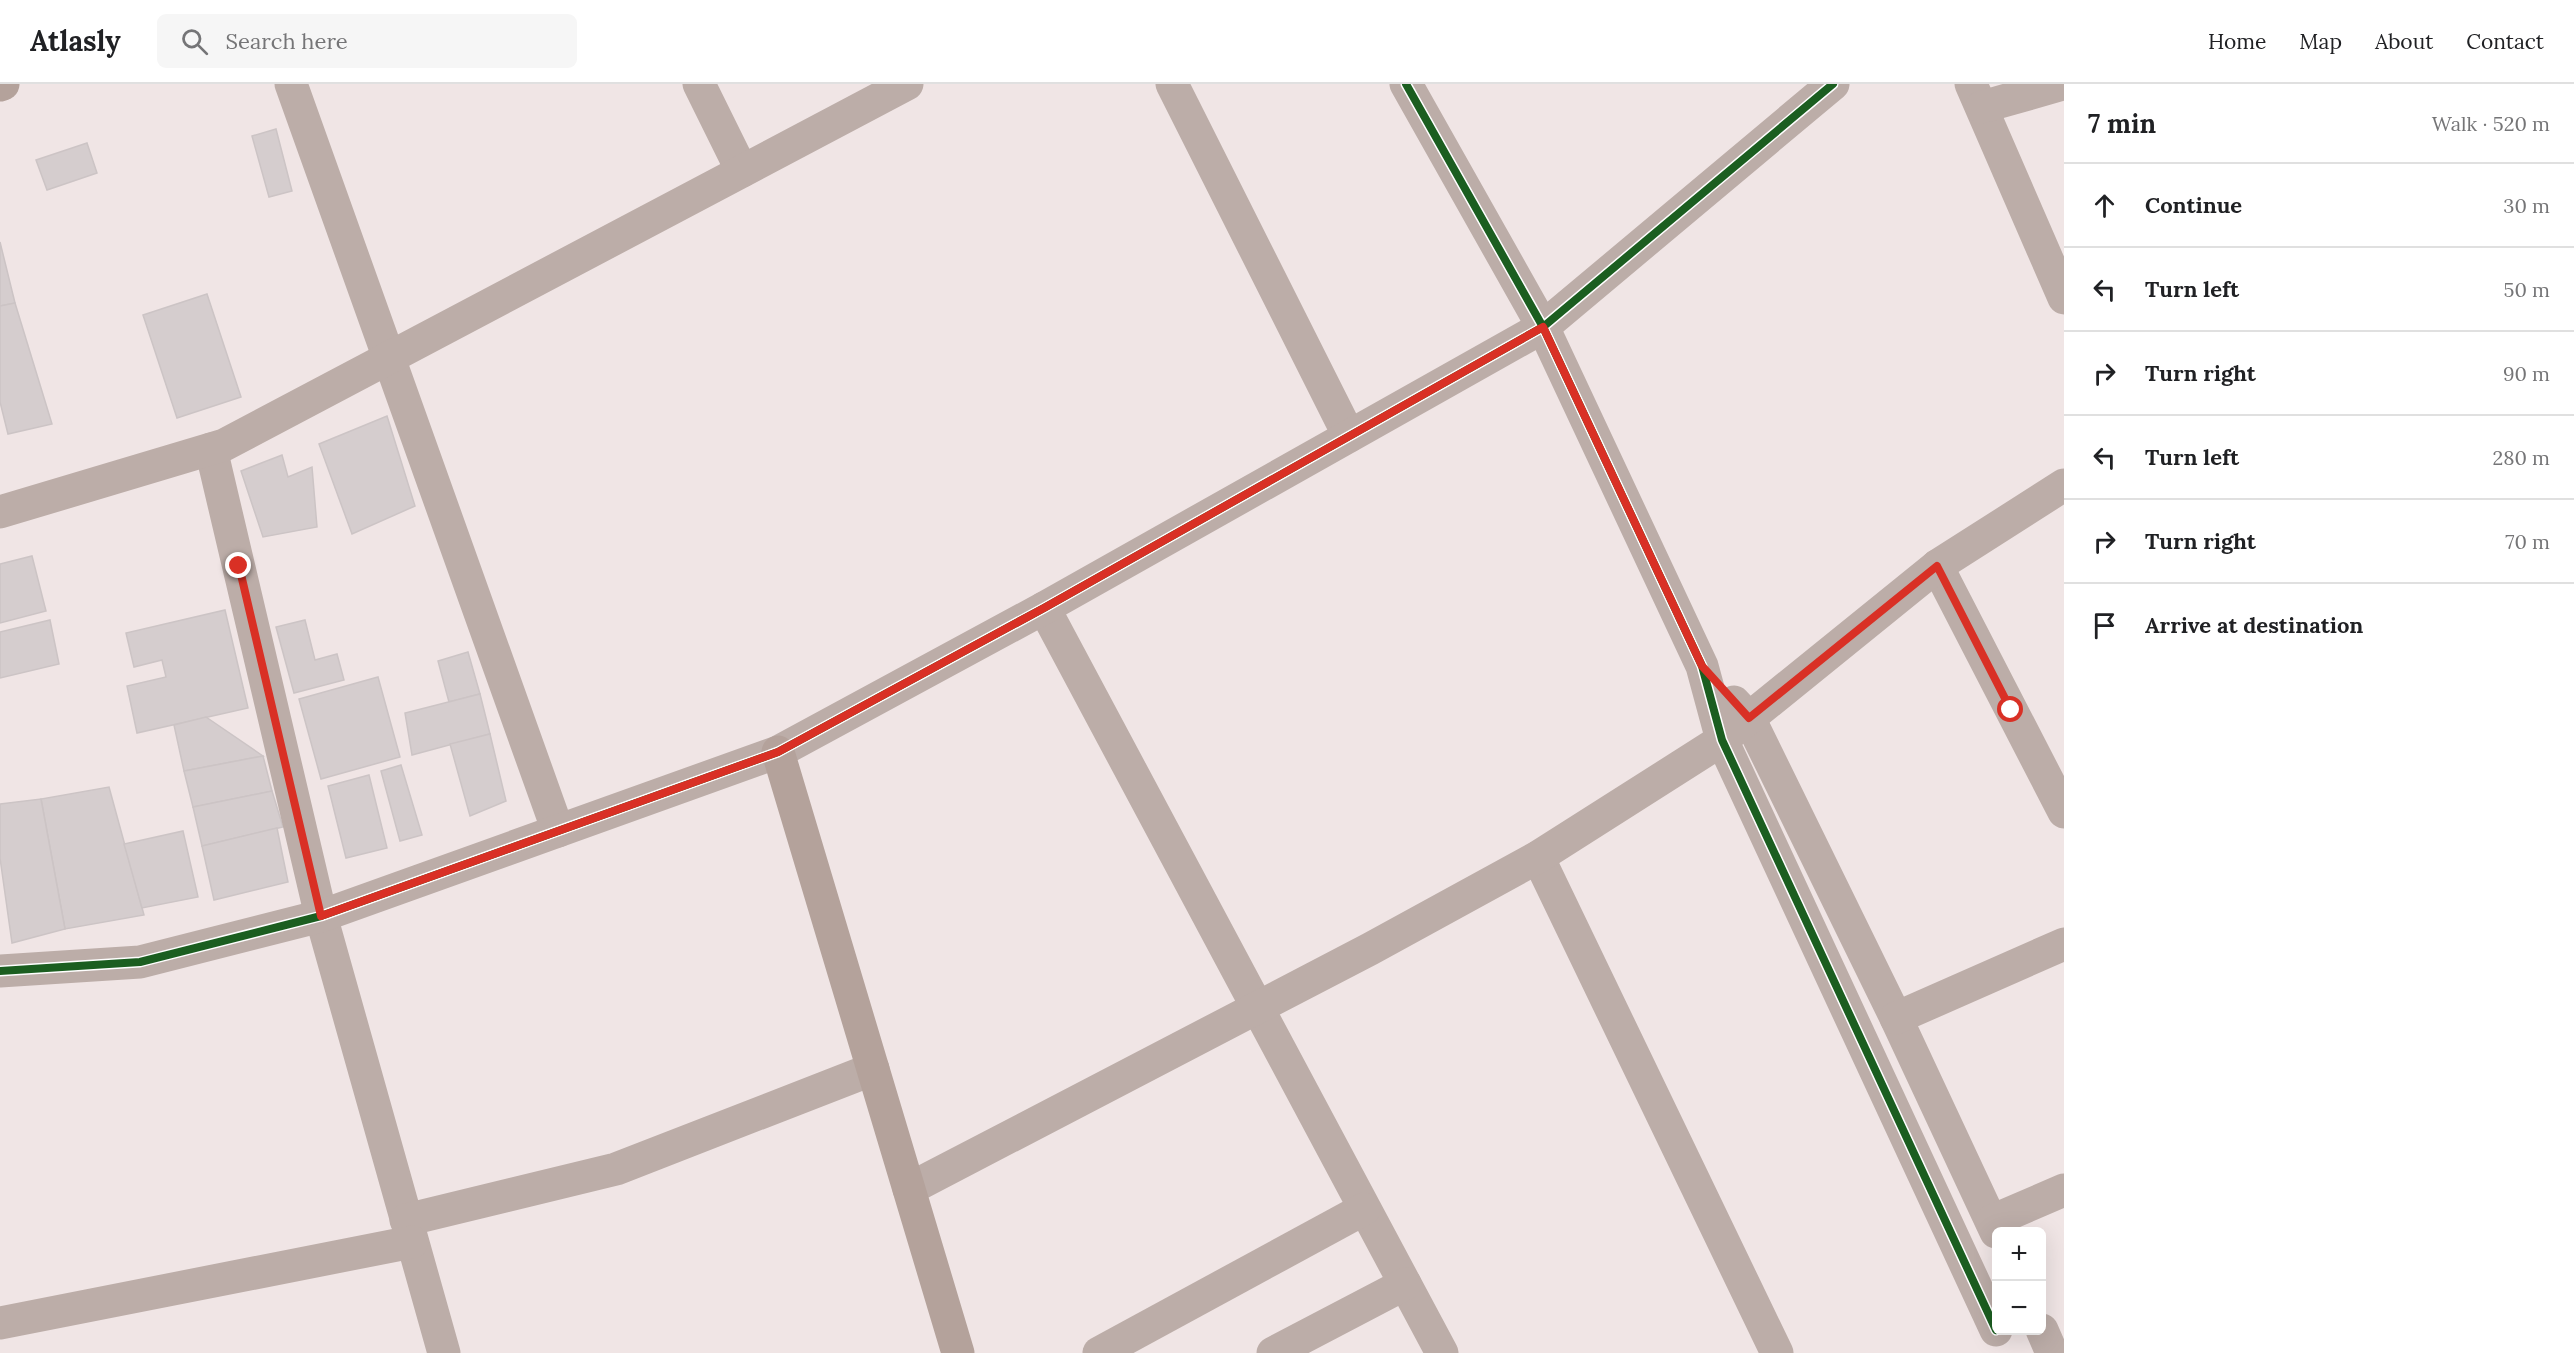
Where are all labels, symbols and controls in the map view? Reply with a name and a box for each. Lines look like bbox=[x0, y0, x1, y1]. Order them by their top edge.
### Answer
search box bbox=[157, 14, 577, 68]
text: Atlasly bbox=[30, 23, 121, 59]
icon: search bbox=[178, 25, 211, 58]
text: Search here bbox=[226, 27, 348, 55]
text: Home bbox=[2208, 28, 2266, 55]
text: Map bbox=[2299, 28, 2342, 55]
text: About bbox=[2375, 28, 2433, 55]
text: Contact bbox=[2466, 28, 2544, 55]
text: 7 min bbox=[2088, 107, 2156, 140]
text: Walk · 520 m bbox=[2432, 111, 2550, 136]
icon: ahead bbox=[2088, 189, 2121, 222]
text: Continue bbox=[2145, 191, 2242, 219]
text: 30 m bbox=[2503, 193, 2550, 218]
icon: left bbox=[2088, 273, 2121, 306]
text: Turn left bbox=[2145, 275, 2239, 303]
text: 50 m bbox=[2504, 277, 2550, 302]
icon: right bbox=[2088, 357, 2121, 390]
text: Turn right bbox=[2145, 359, 2256, 387]
text: 90 m bbox=[2503, 361, 2550, 386]
icon: left bbox=[2088, 441, 2121, 474]
text: Turn left bbox=[2145, 443, 2239, 471]
text: 280 m bbox=[2492, 445, 2550, 470]
icon: right bbox=[2088, 525, 2121, 558]
text: Turn right bbox=[2145, 527, 2256, 555]
text: 70 m bbox=[2505, 529, 2550, 554]
route end bbox=[225, 552, 251, 578]
icon: arrive bbox=[2088, 609, 2121, 642]
text: Arrive at destination bbox=[2145, 611, 2363, 639]
route start bbox=[1997, 696, 2023, 722]
map controls bbox=[1992, 1227, 2046, 1335]
button: + bbox=[1992, 1227, 2046, 1281]
button: − bbox=[1992, 1281, 2046, 1335]

